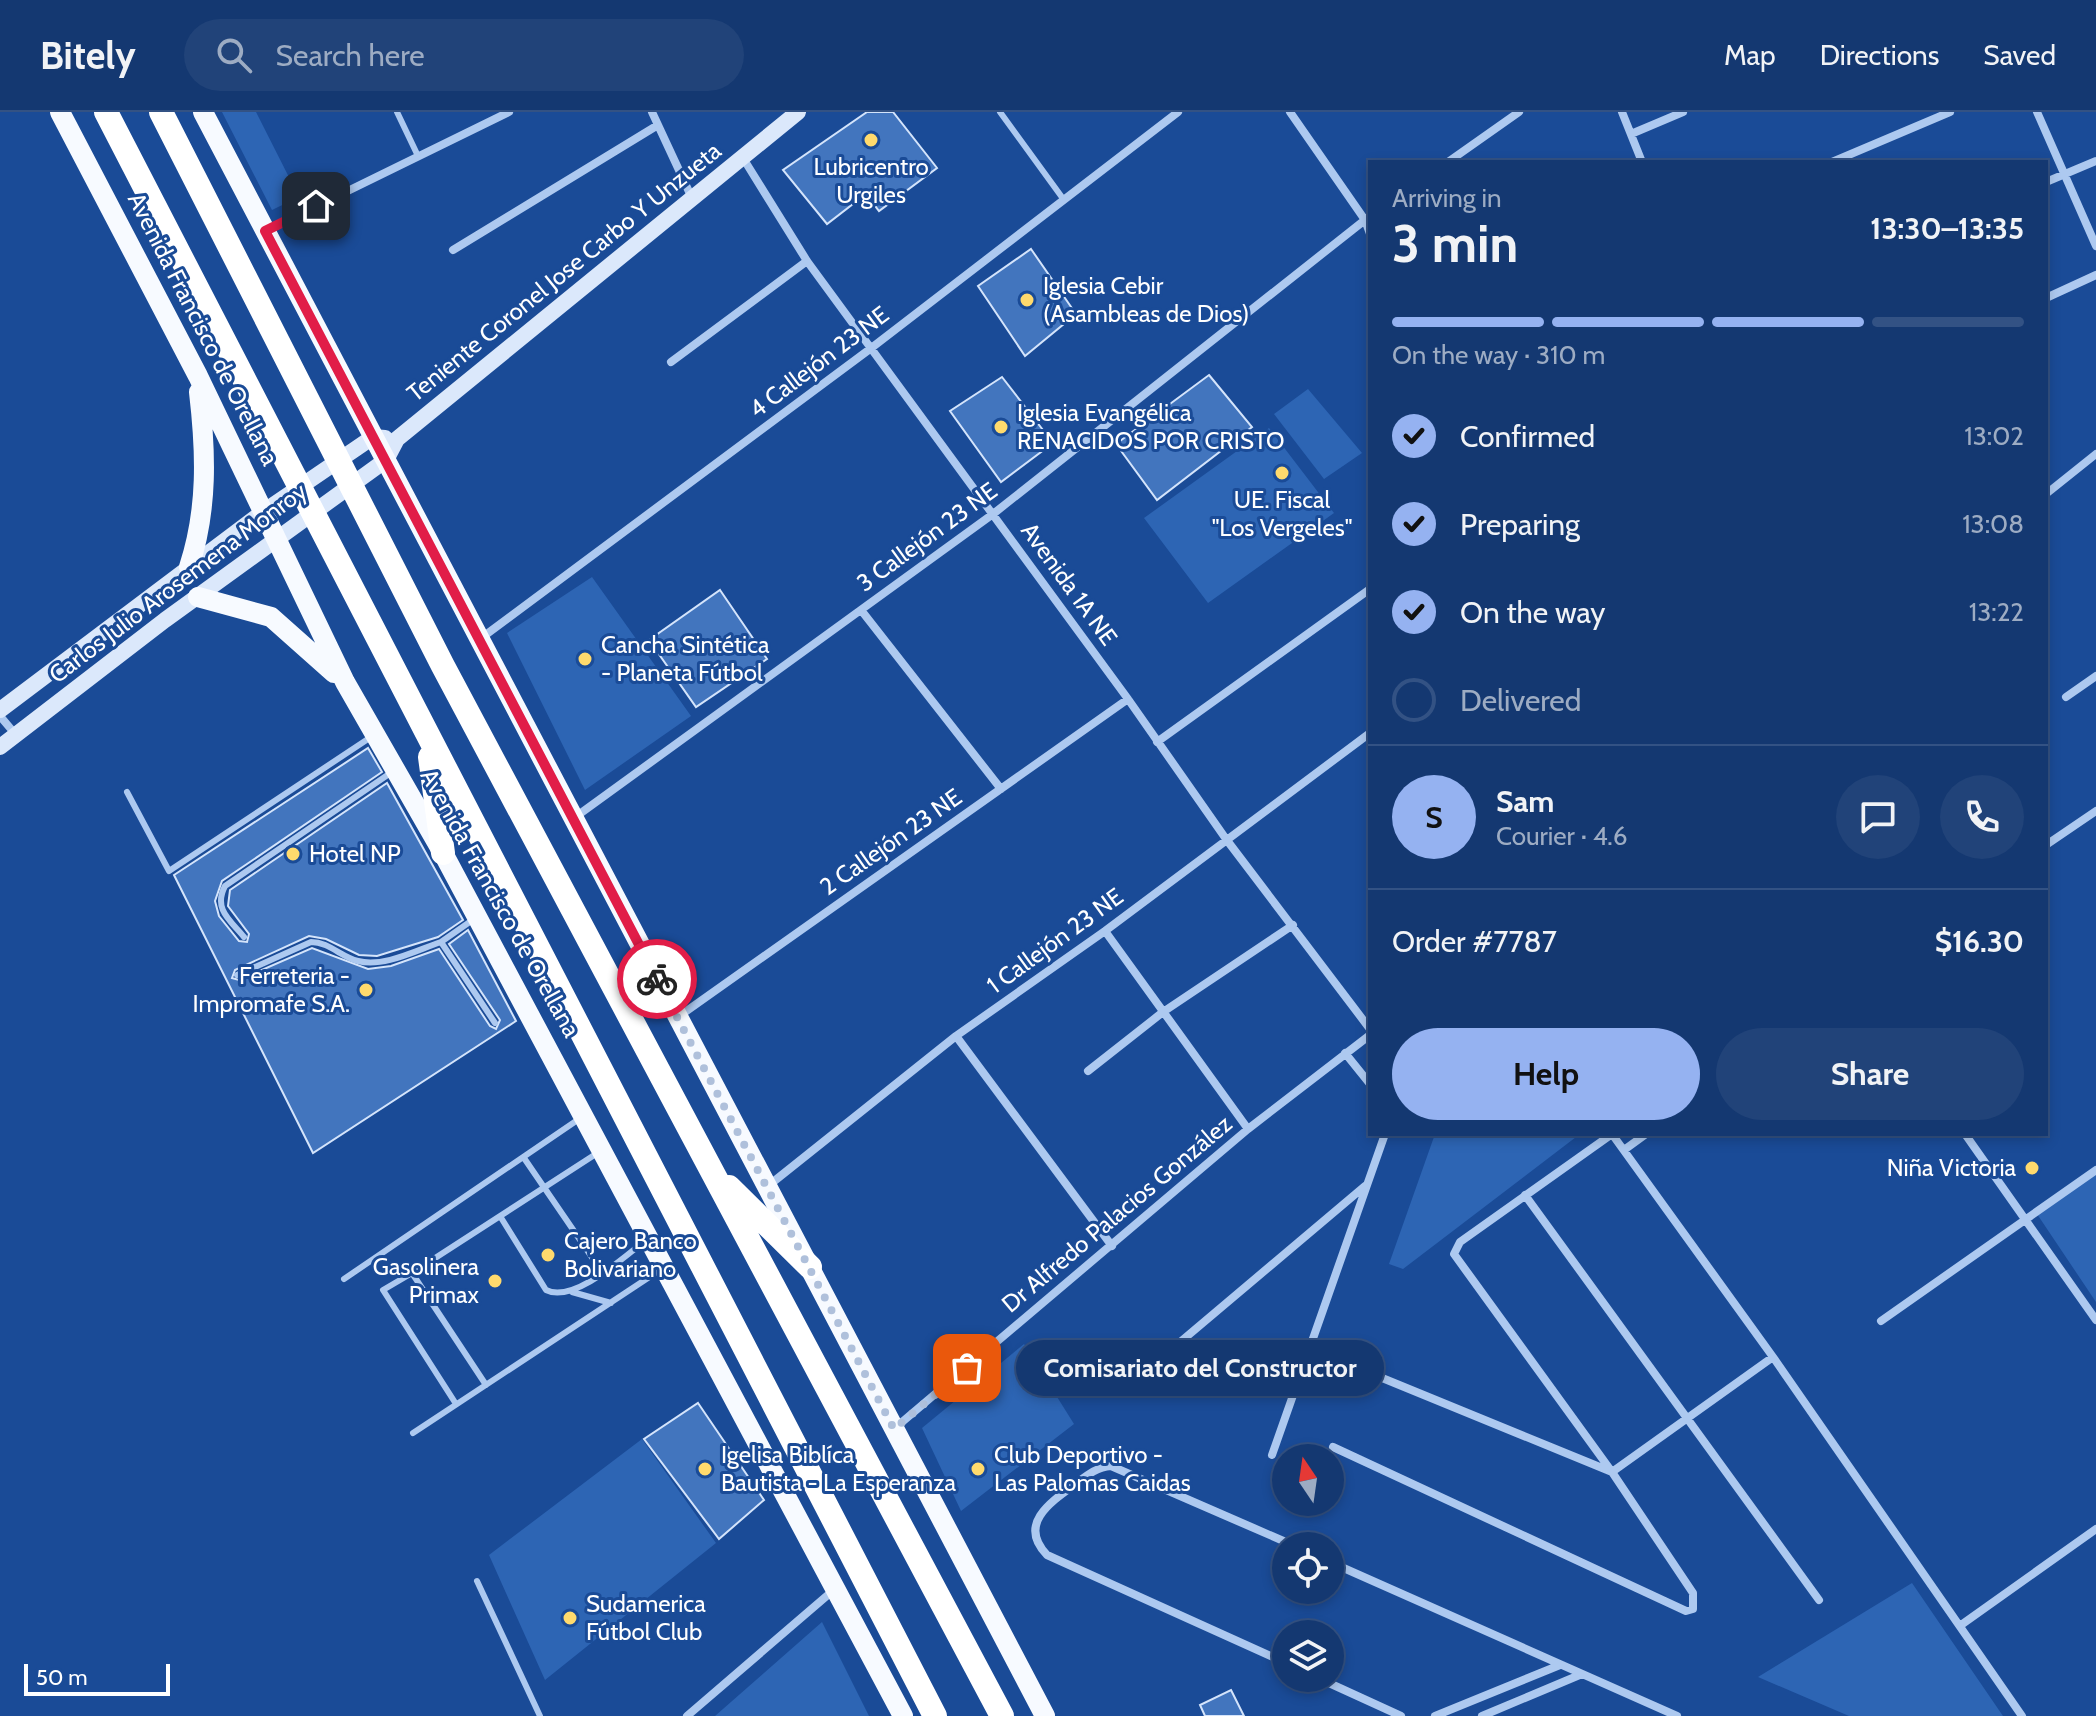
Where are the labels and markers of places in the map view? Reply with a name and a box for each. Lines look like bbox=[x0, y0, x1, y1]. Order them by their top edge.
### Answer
marker: Lubricentro Urgiles bbox=[862, 131, 880, 149]
place label: Lubricentro Urgiles bbox=[813, 152, 929, 209]
pin bbox=[282, 172, 350, 240]
place label: Iglesia Cebir (Asambleas de Dios) bbox=[1043, 271, 1249, 328]
marker: Iglesia Cebir (Asambleas de Dios) bbox=[1018, 291, 1036, 309]
place label: Iglesia Evangélica RENACIDOS POR CRISTO bbox=[1017, 398, 1285, 455]
marker: Iglesia Evangélica RENACIDOS POR CRISTO bbox=[992, 418, 1010, 436]
marker: UE. Fiscal "Los Vergeles" bbox=[1273, 464, 1291, 482]
place label: UE. Fiscal "Los Vergeles" bbox=[1212, 485, 1352, 542]
place label: Cancha Sintética - Planeta Fútbol bbox=[601, 630, 770, 687]
marker: Cancha Sintética - Planeta Fútbol bbox=[576, 650, 594, 668]
place label: Hotel NP bbox=[309, 839, 401, 868]
marker: Hotel NP bbox=[284, 845, 302, 863]
place label: Ferreteria - Impromafe S.A. bbox=[193, 961, 350, 1018]
marker: Ferreteria - Impromafe S.A. bbox=[357, 981, 375, 999]
place label: Niña Victoria bbox=[1887, 1153, 2016, 1182]
marker: Niña Victoria bbox=[2023, 1159, 2041, 1177]
place label: Cajero Banco Bolivariano bbox=[564, 1226, 697, 1283]
marker: Cajero Banco Bolivariano bbox=[539, 1246, 557, 1264]
place label: Gasolinera Primax bbox=[373, 1252, 480, 1309]
marker: Gasolinera Primax bbox=[486, 1272, 504, 1290]
pin bbox=[933, 1334, 1001, 1402]
callout: Comisariato del Constructor bbox=[1015, 1340, 1383, 1396]
place label: Igelisa Biblíca Bautista - La Esperanza bbox=[721, 1440, 956, 1497]
place label: Club Deportivo - Las Palomas Caidas bbox=[994, 1440, 1191, 1497]
marker: Igelisa Biblíca Bautista - La Esperanza bbox=[696, 1460, 714, 1478]
marker: Club Deportivo - Las Palomas Caidas bbox=[969, 1460, 987, 1478]
place label: Sudamerica Fútbol Club bbox=[586, 1589, 706, 1646]
marker: Sudamerica Fútbol Club bbox=[561, 1609, 579, 1627]

